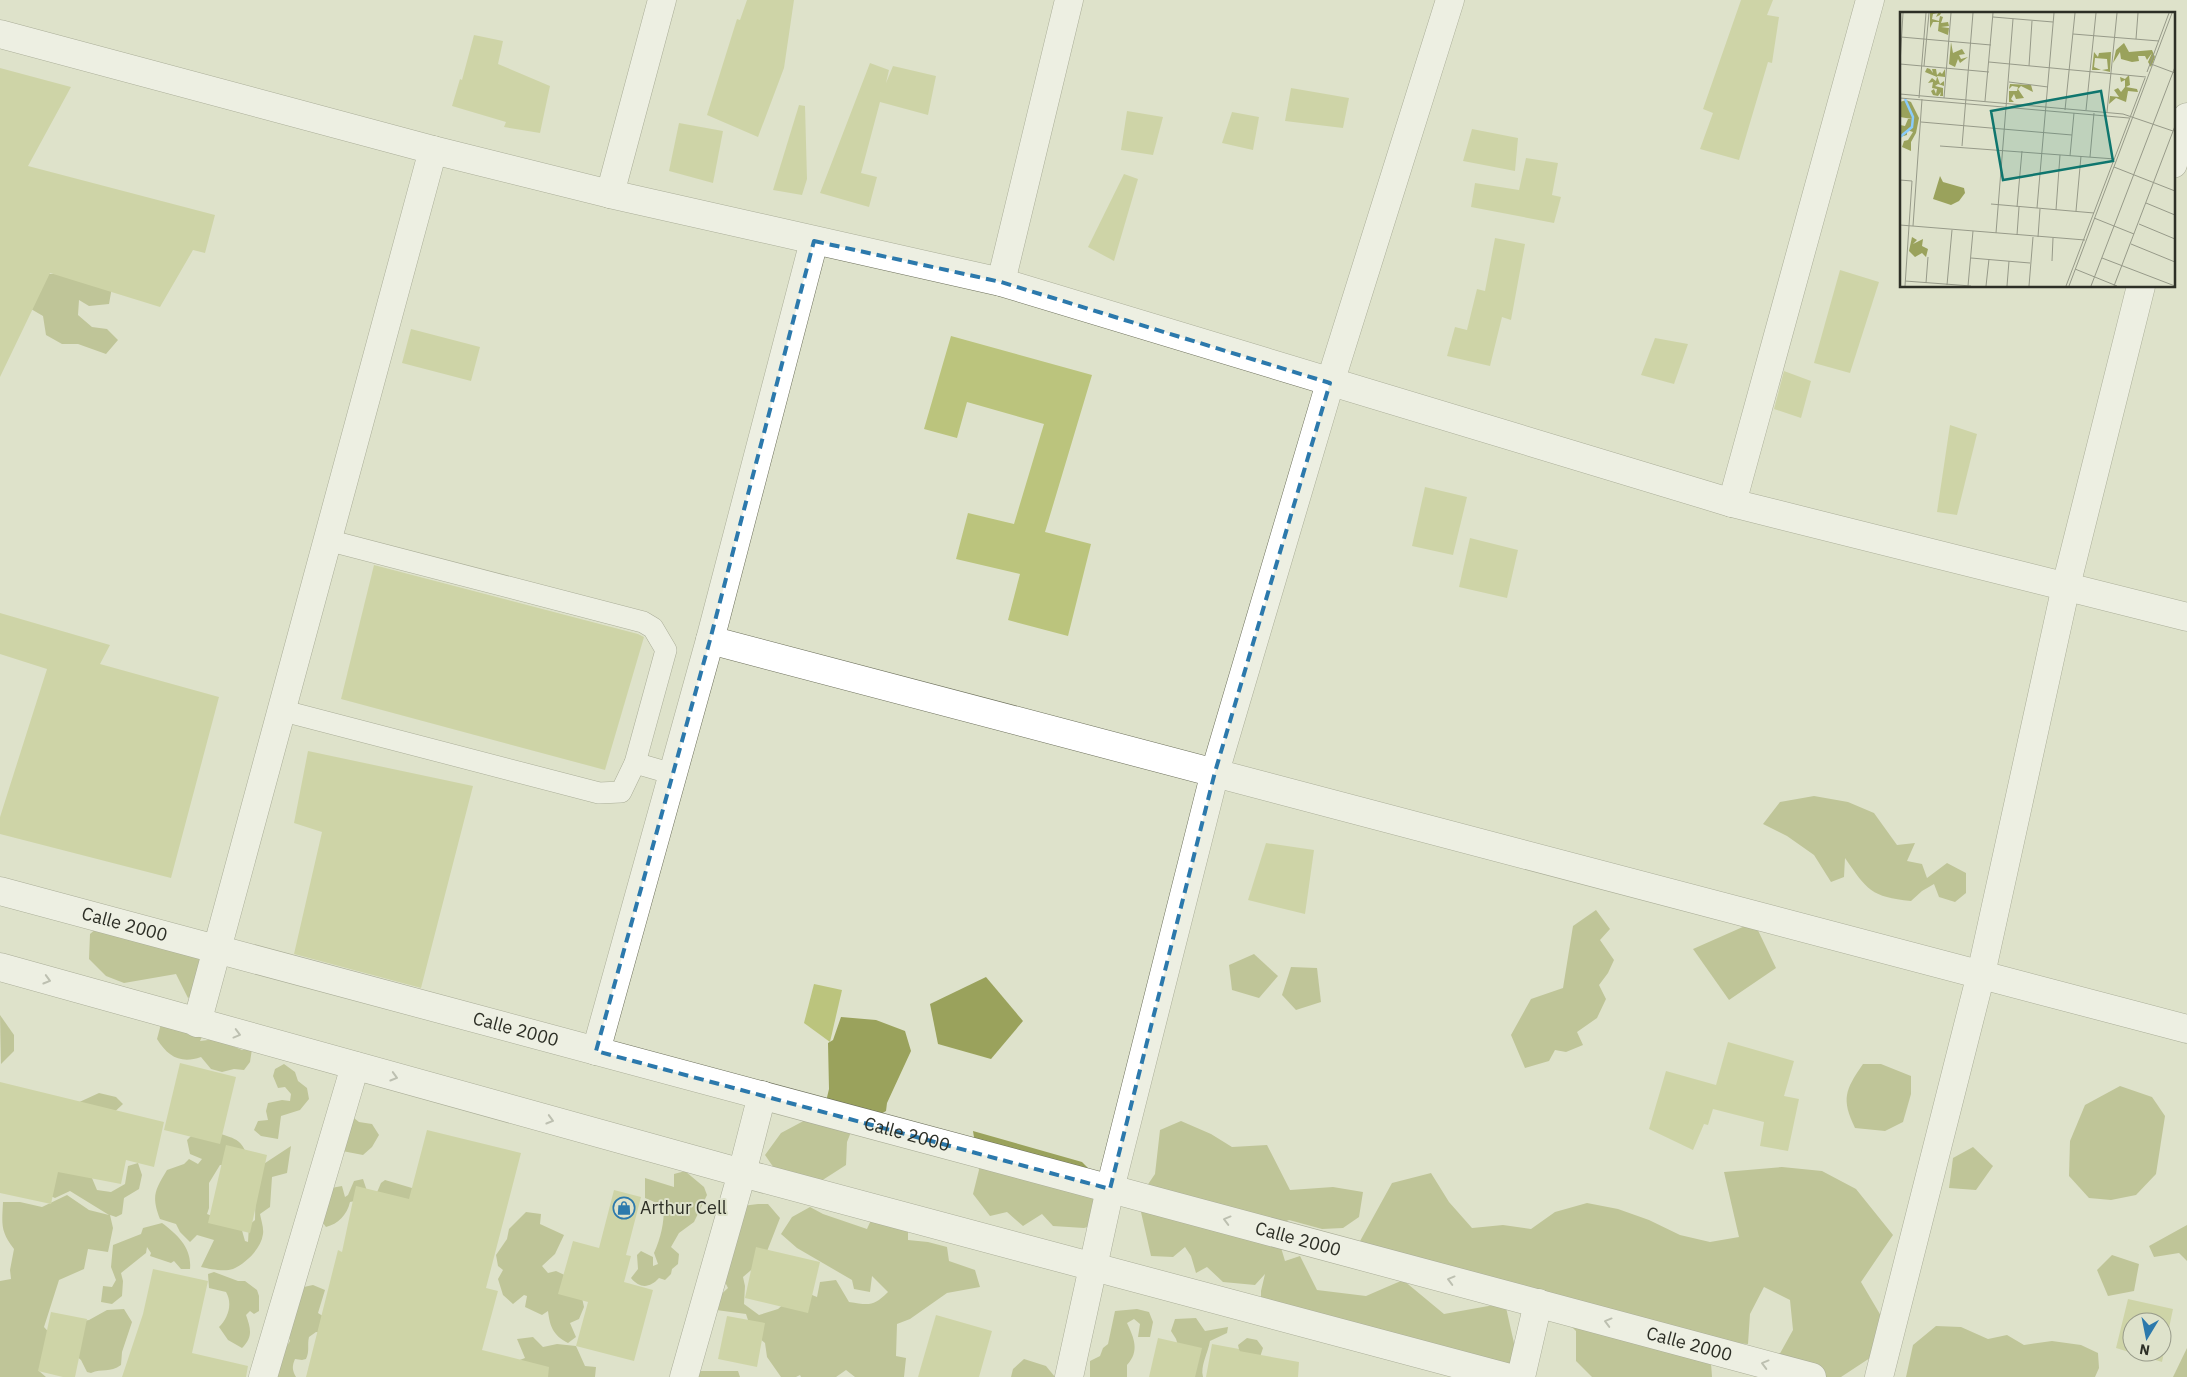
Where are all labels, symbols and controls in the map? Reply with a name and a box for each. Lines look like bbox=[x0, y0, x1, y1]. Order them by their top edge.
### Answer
inset map bbox=[1900, 12, 2174, 288]
street label: Calle 2000 bbox=[79, 901, 170, 946]
one-way arrow bbox=[42, 974, 51, 985]
street label: Calle 2000 bbox=[470, 1006, 561, 1051]
one-way arrow bbox=[232, 1028, 240, 1038]
one-way arrow bbox=[389, 1071, 397, 1081]
street label: Calle 2000 bbox=[862, 1111, 953, 1156]
one-way arrow bbox=[546, 1114, 555, 1125]
shop icon: Arthur Cell bbox=[612, 1196, 636, 1220]
place label: Arthur Cell bbox=[640, 1196, 727, 1219]
one-way arrow bbox=[1222, 1215, 1231, 1226]
street label: Calle 2000 bbox=[1253, 1216, 1344, 1261]
one-way arrow bbox=[1448, 1276, 1456, 1286]
north arrow bbox=[2122, 1312, 2172, 1362]
one-way arrow bbox=[1605, 1318, 1613, 1328]
street label: Calle 2000 bbox=[1644, 1321, 1735, 1366]
text: N bbox=[2138, 1340, 2151, 1360]
one-way arrow bbox=[1762, 1360, 1770, 1370]

